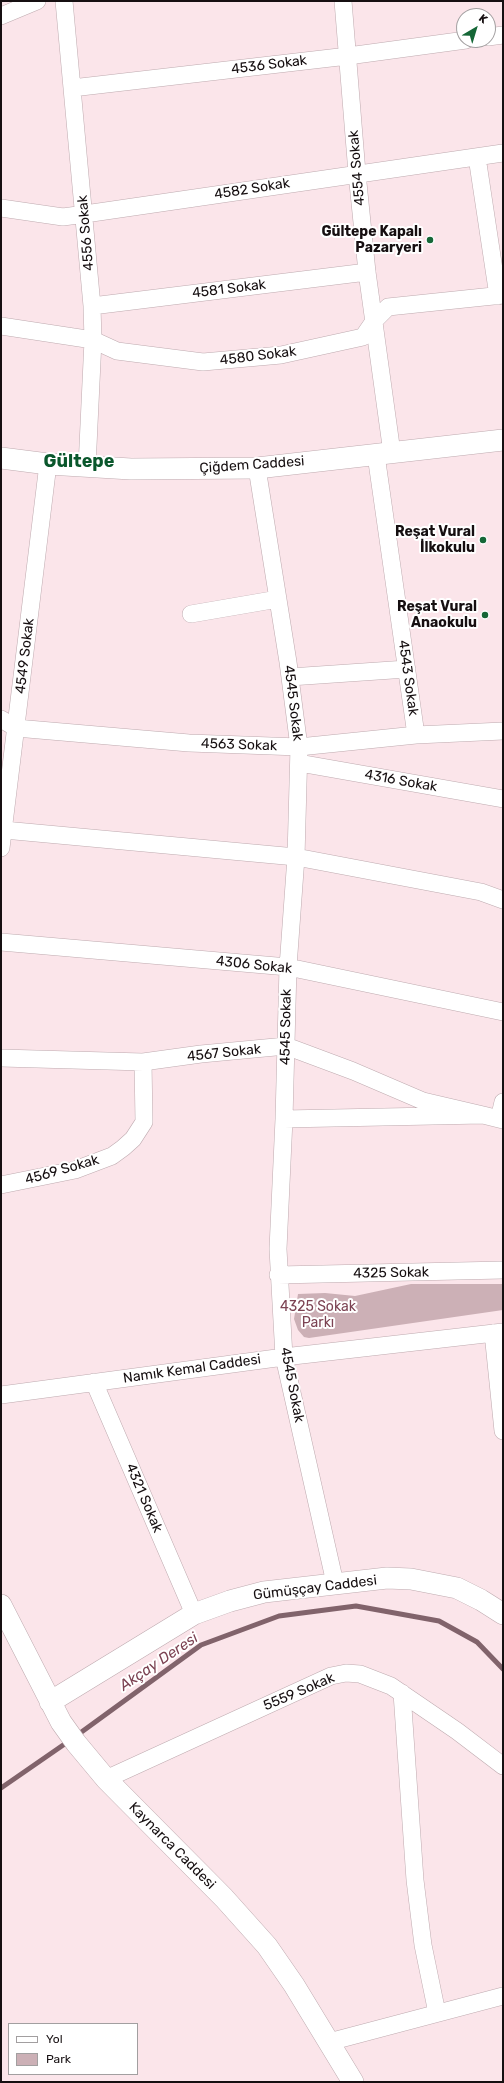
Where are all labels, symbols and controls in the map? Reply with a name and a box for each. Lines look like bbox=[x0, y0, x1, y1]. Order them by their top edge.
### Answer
north arrow bbox=[456, 8, 496, 48]
text: K bbox=[476, 12, 490, 26]
street label: 4536 Sokak bbox=[230, 52, 308, 78]
street label: 4554 Sokak bbox=[345, 129, 369, 207]
street label: 4582 Sokak bbox=[213, 175, 291, 203]
street label: 4556 Sokak bbox=[74, 194, 98, 272]
place label: Gültepe Kapalı Pazaryeri bbox=[321, 224, 422, 256]
marker: Gültepe Kapalı Pazaryeri bbox=[425, 235, 435, 245]
street label: 4581 Sokak bbox=[191, 276, 267, 302]
street label: 4580 Sokak bbox=[219, 343, 297, 369]
district label: Gültepe bbox=[44, 451, 114, 473]
street label: Çiğdem Caddesi bbox=[199, 453, 305, 477]
place label: Reşat Vural İlkokulu bbox=[395, 524, 475, 556]
marker: Reşat Vural İlkokulu bbox=[478, 535, 488, 545]
place label: Reşat Vural Anaokulu bbox=[397, 599, 477, 632]
marker: Reşat Vural Anaokulu bbox=[480, 610, 490, 620]
street label: 4549 Sokak bbox=[12, 617, 38, 695]
street label: 4543 Sokak bbox=[394, 639, 422, 717]
street label: 4545 Sokak bbox=[280, 664, 306, 742]
street label: 4563 Sokak bbox=[201, 735, 277, 755]
street label: 4316 Sokak bbox=[363, 766, 439, 796]
street label: 4306 Sokak bbox=[215, 953, 293, 977]
street label: 4545 Sokak bbox=[277, 989, 295, 1065]
street label: 4567 Sokak bbox=[186, 1041, 262, 1065]
street label: 4569 Sokak bbox=[23, 1151, 101, 1189]
street label: 4325 Sokak bbox=[353, 1264, 429, 1282]
park label: 4325 Sokak Parkı bbox=[280, 1299, 356, 1332]
street label: 4545 Sokak bbox=[276, 1346, 308, 1424]
street label: Namık Kemal Caddesi bbox=[122, 1351, 262, 1387]
street label: 4321 Sokak bbox=[122, 1461, 166, 1535]
street label: Gümüşçay Caddesi bbox=[252, 1572, 378, 1604]
water label: Akçay Deresi bbox=[116, 1629, 202, 1695]
street label: 5559 Sokak bbox=[261, 1670, 337, 1714]
street label: Kaynarca Caddesi bbox=[125, 1799, 219, 1893]
legend bbox=[8, 2023, 138, 2075]
text: Yol bbox=[46, 2032, 63, 2046]
text: Park bbox=[46, 2052, 71, 2066]

